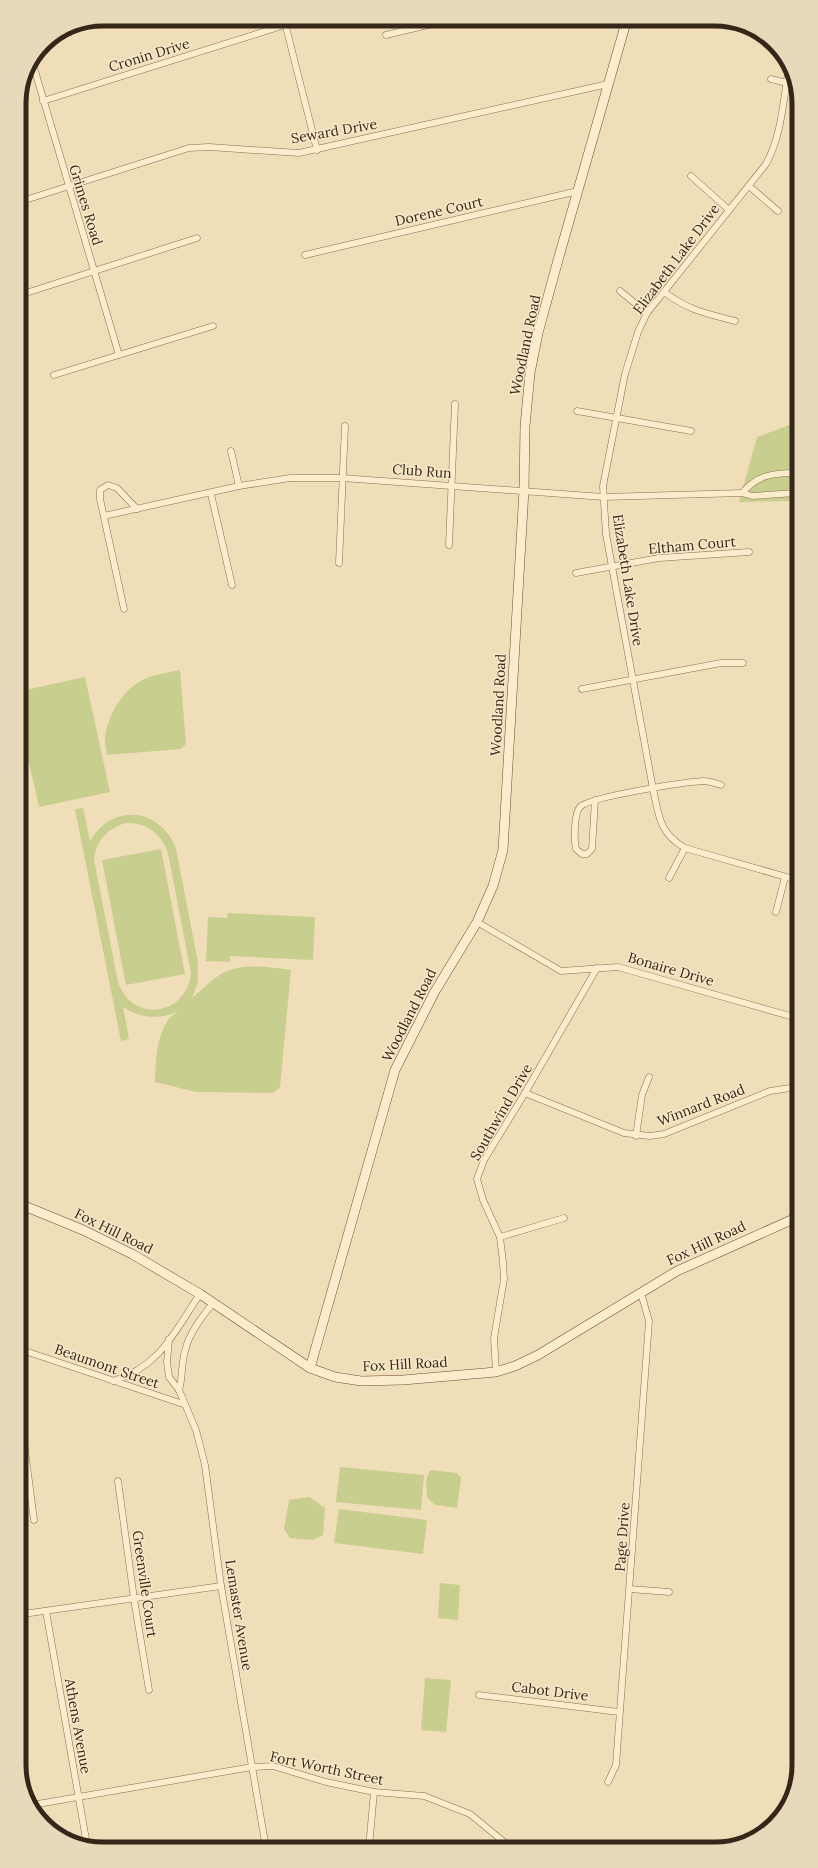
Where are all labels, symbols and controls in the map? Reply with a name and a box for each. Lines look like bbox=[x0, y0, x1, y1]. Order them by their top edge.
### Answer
street label: Cronin Drive bbox=[106, 34, 192, 76]
street label: Seward Drive bbox=[290, 115, 379, 147]
street label: Grimes Road bbox=[65, 162, 107, 248]
street label: Dorene Court bbox=[393, 192, 485, 230]
street label: Elizabeth Lake Drive bbox=[629, 200, 724, 318]
street label: Woodland Road bbox=[506, 293, 544, 397]
street label: Club Run bbox=[392, 460, 453, 482]
street label: Elizabeth Lake Drive bbox=[609, 513, 647, 648]
street label: Eltham Court bbox=[648, 532, 737, 558]
street label: Woodland Road bbox=[486, 653, 510, 757]
street label: Bonaire Drive bbox=[626, 948, 717, 990]
street label: Woodland Road bbox=[378, 965, 440, 1065]
street label: Southwind Drive bbox=[466, 1060, 536, 1164]
street label: Winnard Road bbox=[655, 1080, 747, 1130]
street label: Fox Hill Road bbox=[72, 1204, 156, 1258]
street label: Fox Hill Road bbox=[664, 1217, 748, 1269]
street label: Beaumont Street bbox=[52, 1340, 162, 1393]
street label: Fox Hill Road bbox=[362, 1353, 448, 1375]
street label: Page Drive bbox=[611, 1501, 633, 1572]
street label: Greenville Court bbox=[129, 1529, 161, 1639]
street label: Lemaster Avenue bbox=[221, 1558, 257, 1672]
street label: Athens Avenue bbox=[61, 1676, 95, 1775]
street label: Cabot Drive bbox=[510, 1677, 590, 1705]
street label: Fort Worth Street bbox=[268, 1747, 386, 1789]

